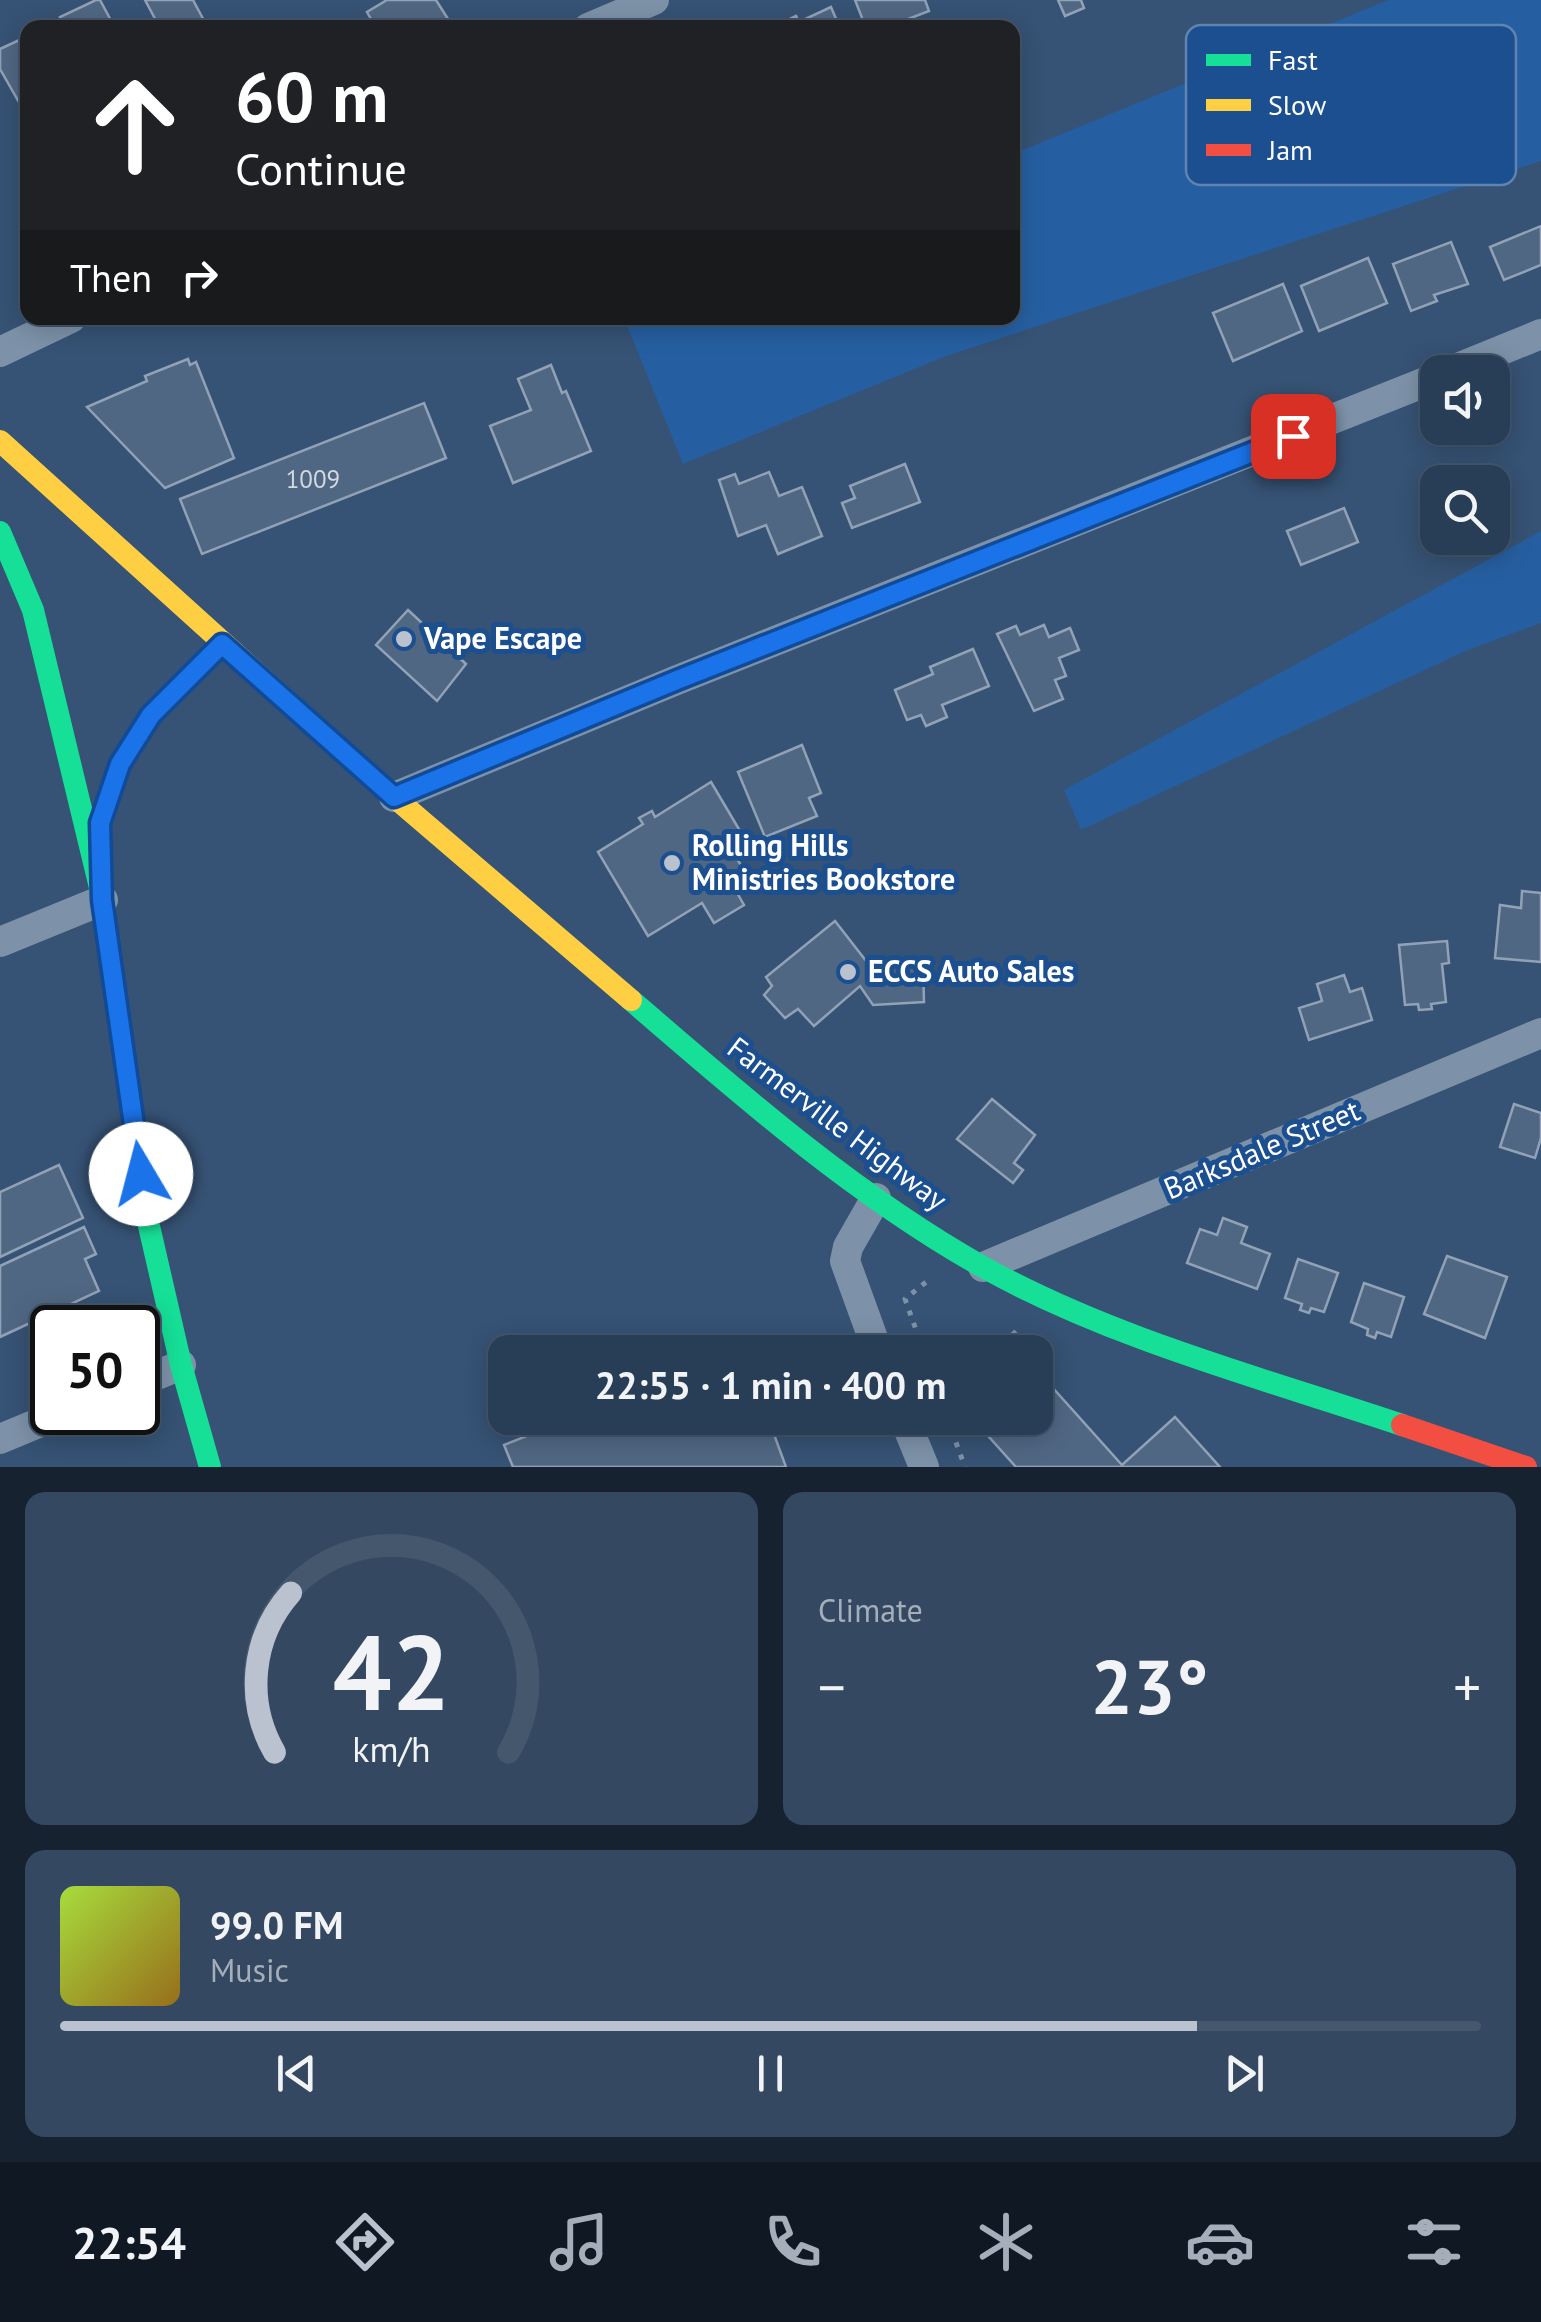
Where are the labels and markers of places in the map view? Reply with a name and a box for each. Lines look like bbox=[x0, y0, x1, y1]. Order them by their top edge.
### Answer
pin bbox=[1251, 394, 1336, 479]
place label: Vape Escape bbox=[423, 618, 582, 657]
marker: Vape Escape bbox=[393, 628, 415, 650]
place label: Rolling Hills Ministries Bookstore bbox=[692, 825, 955, 898]
marker: Rolling Hills Ministries Bookstore bbox=[661, 852, 683, 874]
place label: ECCS Auto Sales bbox=[868, 951, 1074, 990]
marker: ECCS Auto Sales bbox=[837, 961, 859, 983]

